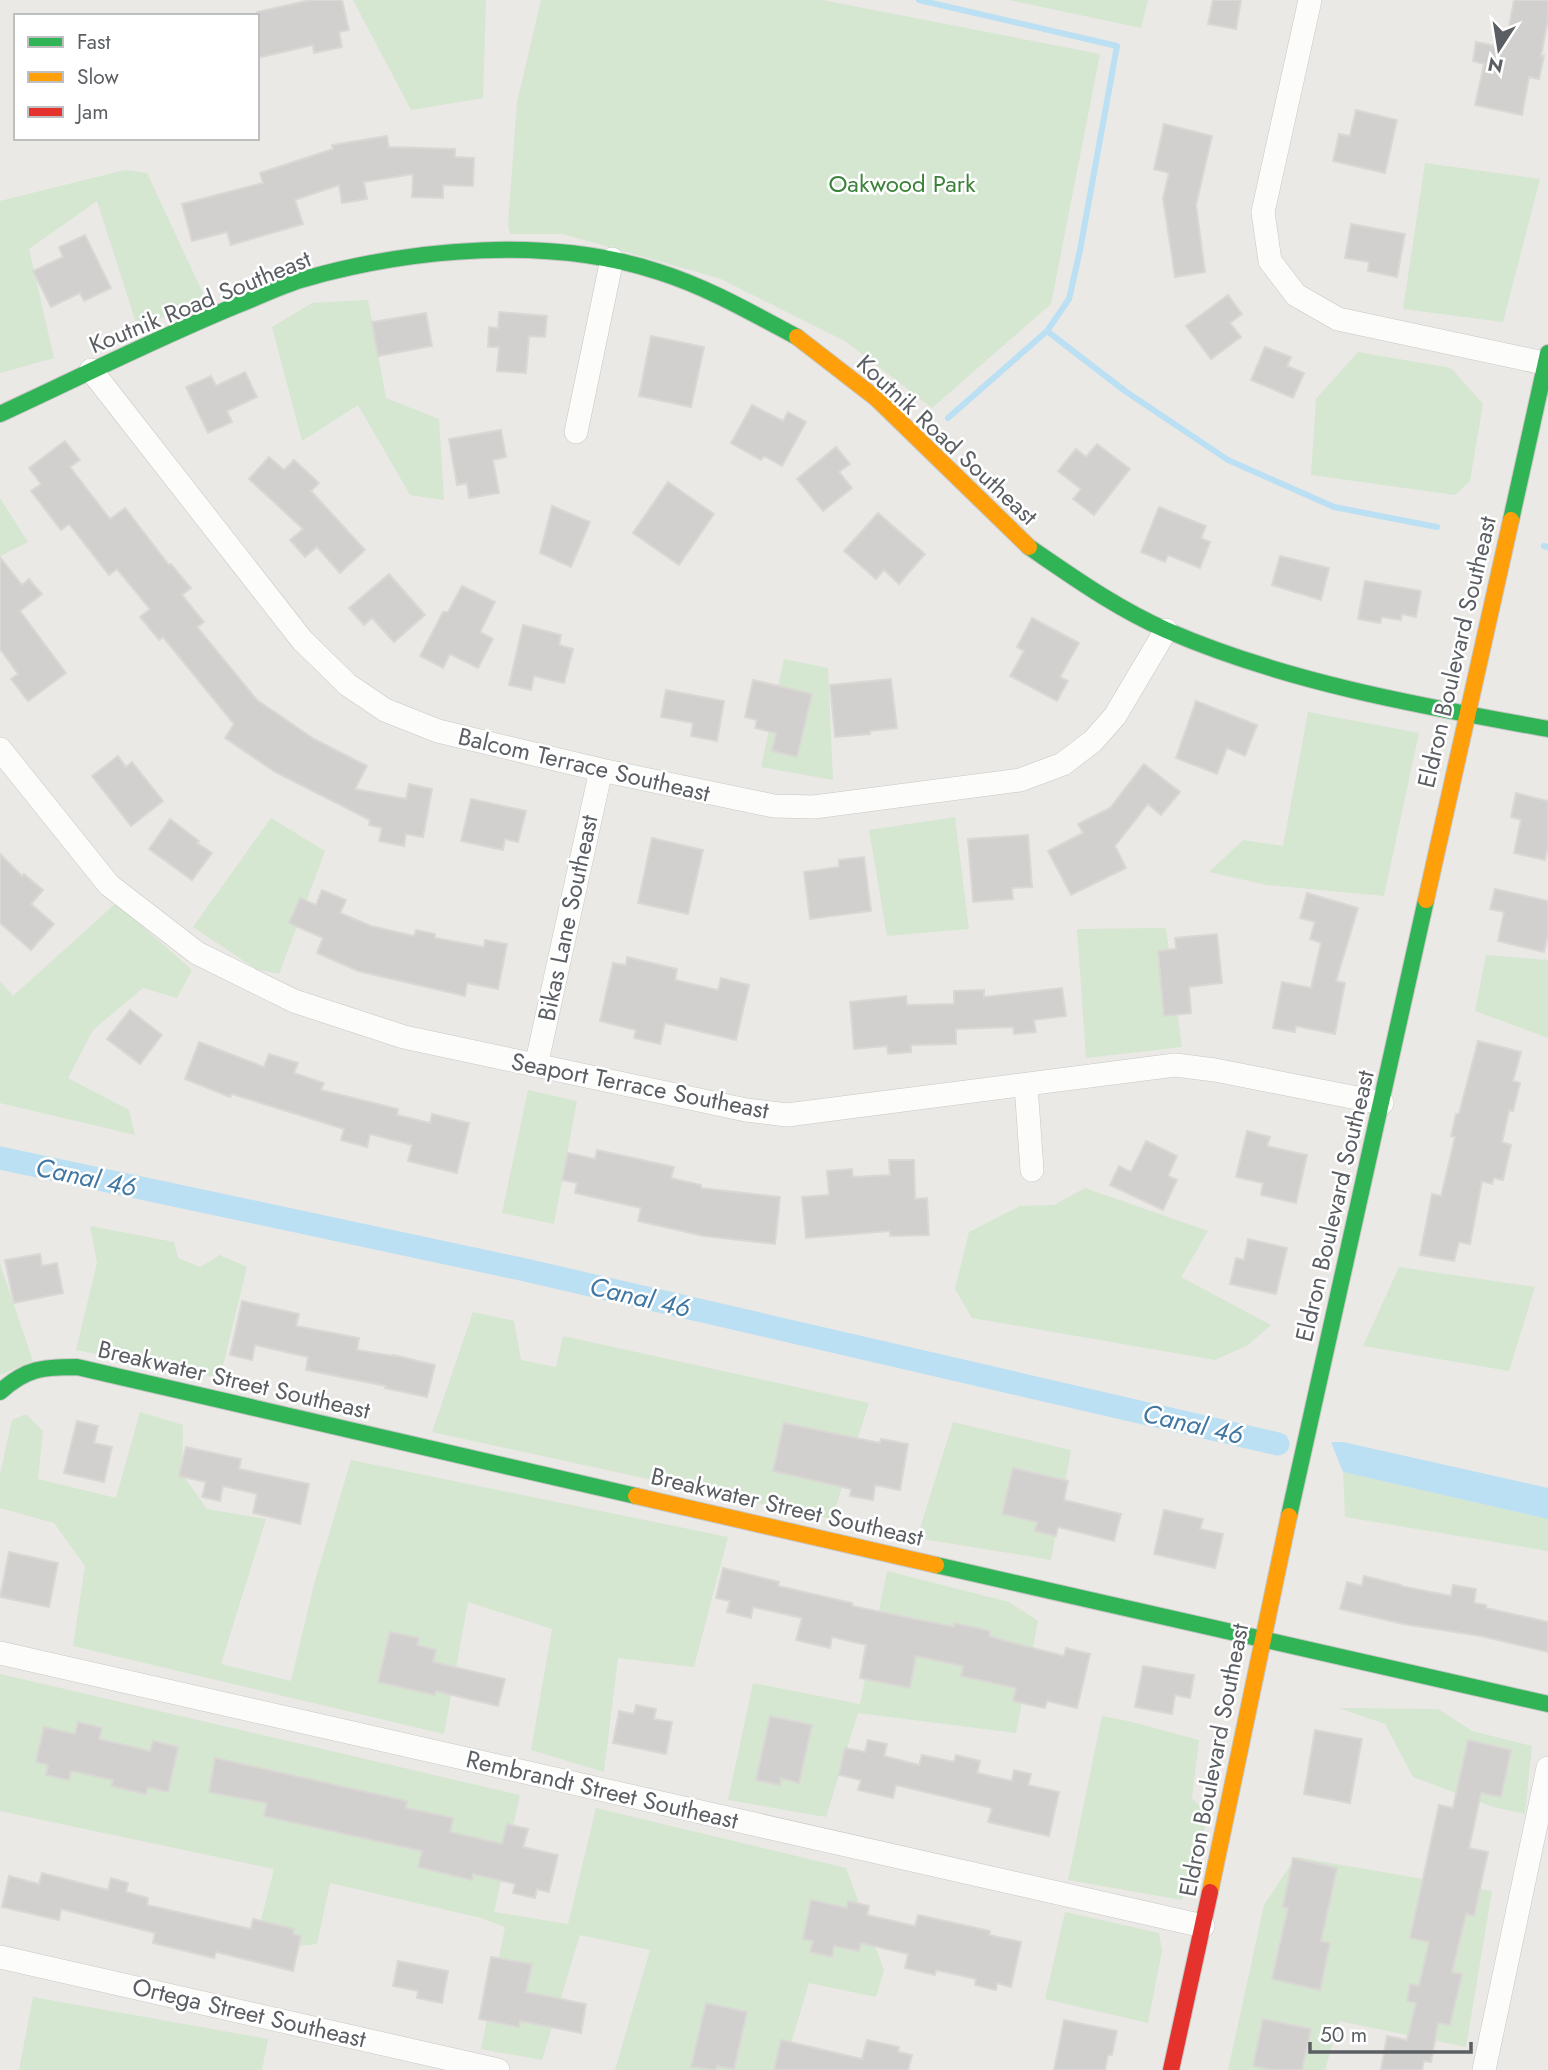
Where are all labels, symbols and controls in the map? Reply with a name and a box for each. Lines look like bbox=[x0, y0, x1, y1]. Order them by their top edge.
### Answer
legend bbox=[14, 14, 259, 140]
north arrow bbox=[1464, 14, 1534, 84]
text: Fast bbox=[77, 27, 110, 57]
text: N bbox=[1485, 50, 1506, 80]
text: Slow bbox=[77, 62, 119, 92]
text: Jam bbox=[74, 97, 109, 127]
park label: Oakwood Park bbox=[828, 166, 976, 201]
street label: Koutnik Road Southeast bbox=[84, 241, 316, 362]
street label: Koutnik Road Southeast bbox=[849, 346, 1046, 533]
street label: Eldron Boulevard Southeast bbox=[1408, 512, 1505, 791]
street label: Balcom Terrace Southeast bbox=[455, 718, 714, 811]
street label: Bikas Lane Southeast bbox=[529, 811, 606, 1024]
street label: Seaport Terrace Southeast bbox=[508, 1043, 772, 1128]
street label: Eldron Boulevard Southeast bbox=[1286, 1066, 1383, 1345]
water label: Canal 46 bbox=[32, 1148, 140, 1206]
water label: Canal 46 bbox=[586, 1267, 694, 1327]
street label: Breakwater Street Southeast bbox=[94, 1331, 374, 1428]
water label: Canal 46 bbox=[1139, 1394, 1247, 1454]
street label: Breakwater Street Southeast bbox=[647, 1458, 927, 1555]
street label: Eldron Boulevard Southeast bbox=[1170, 1620, 1257, 1899]
street label: Rembrandt Street Southeast bbox=[463, 1741, 742, 1838]
street label: Ortega Street Southeast bbox=[129, 1969, 370, 2056]
scale bar bbox=[1310, 2010, 1471, 2054]
text: 50 m bbox=[1320, 2020, 1367, 2050]

